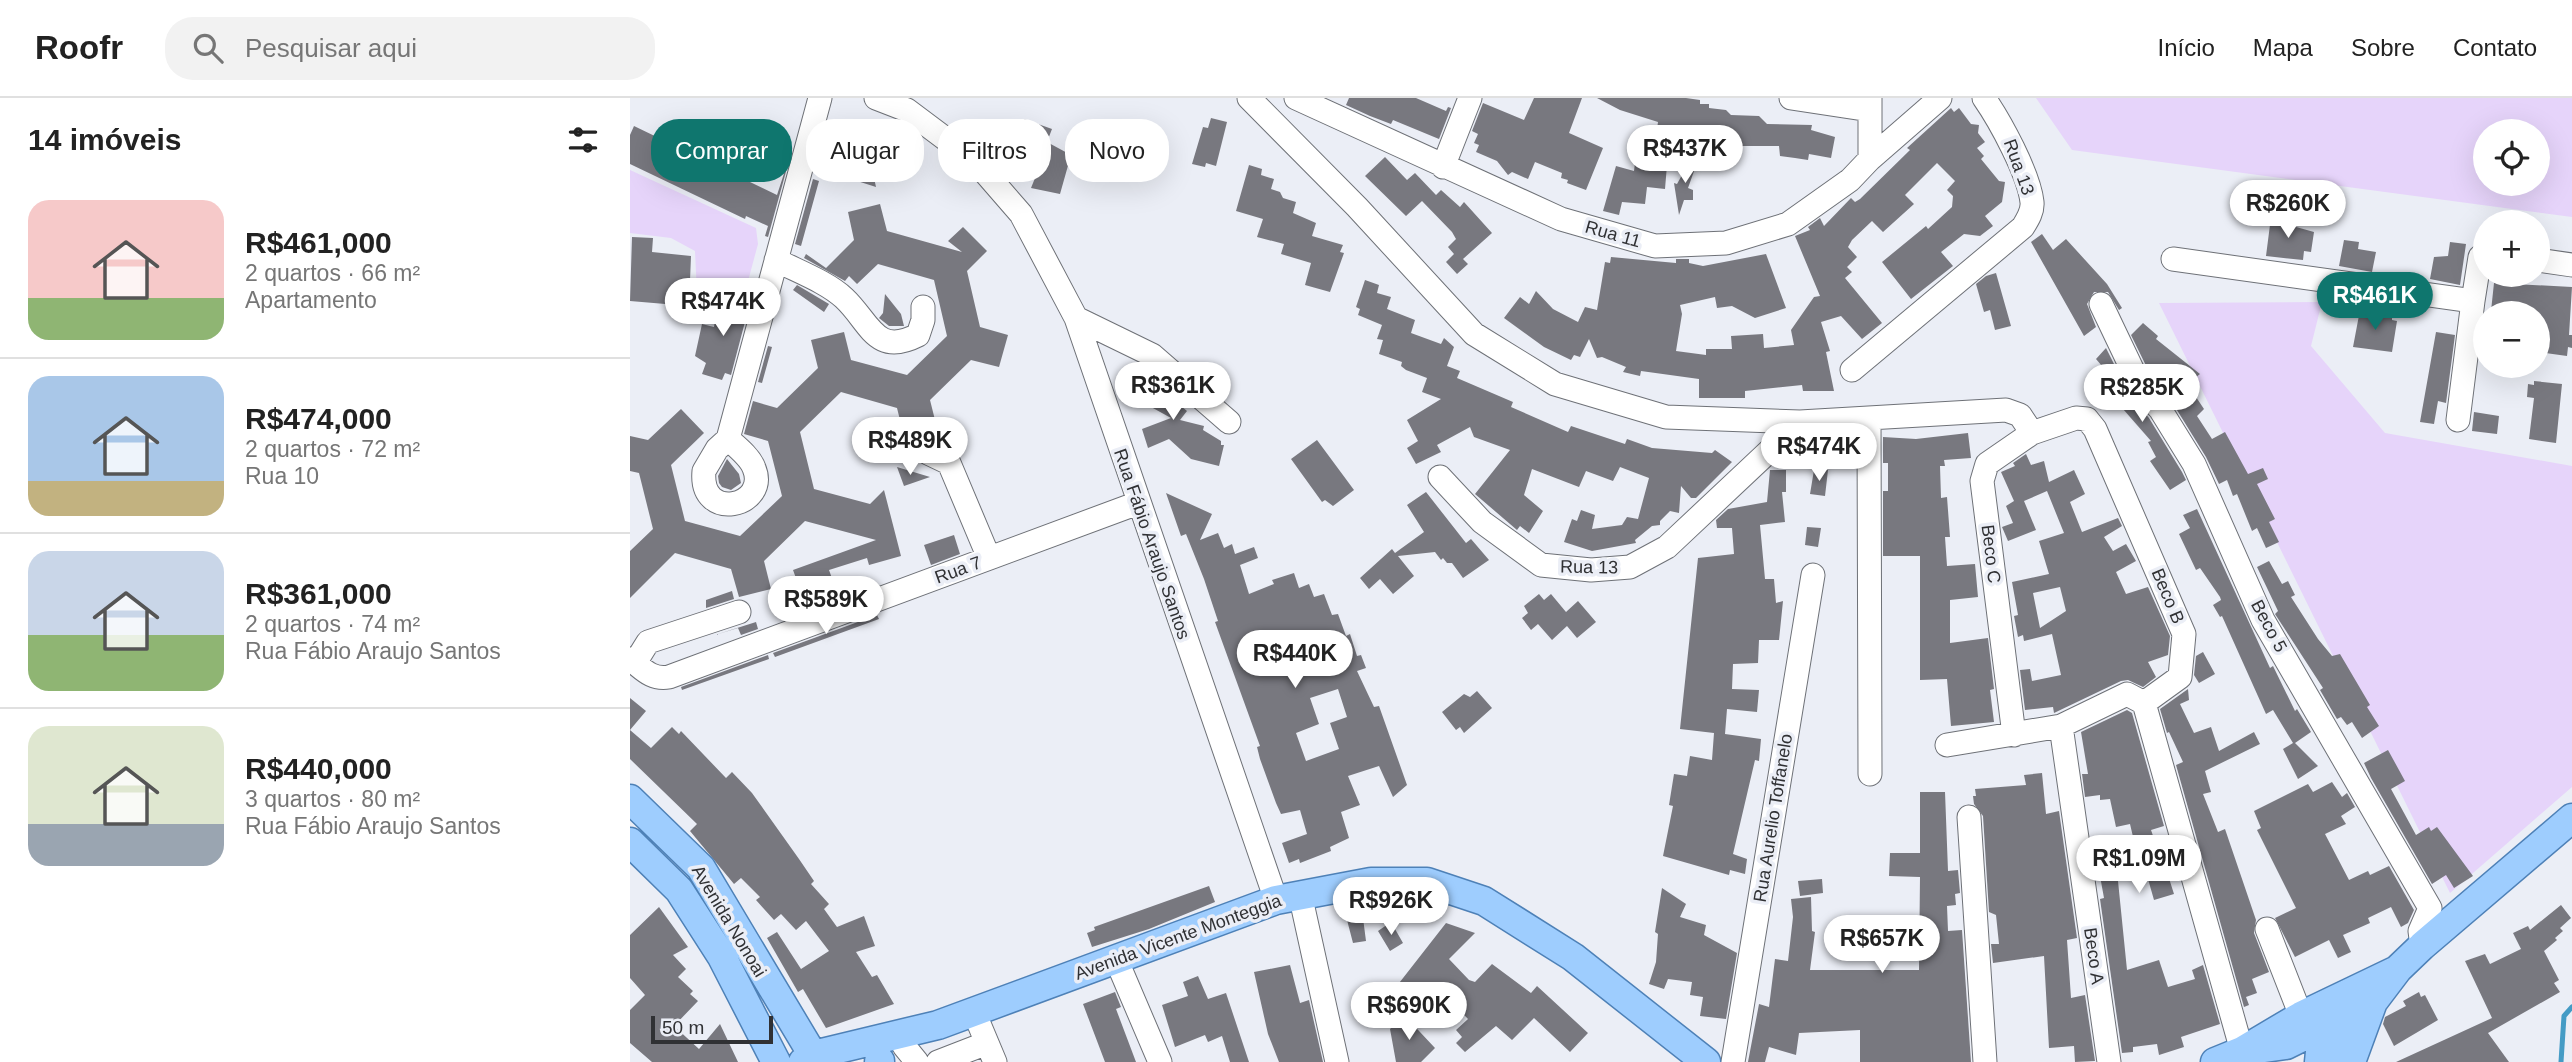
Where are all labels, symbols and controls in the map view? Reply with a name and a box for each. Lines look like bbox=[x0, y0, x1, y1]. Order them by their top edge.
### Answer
search box bbox=[165, 17, 655, 80]
text: Roofr bbox=[35, 29, 123, 66]
icon: search bbox=[189, 29, 227, 67]
text: Pesquisar aqui bbox=[245, 33, 417, 63]
text: Início bbox=[2157, 34, 2215, 61]
text: Mapa bbox=[2253, 34, 2313, 61]
text: Sobre bbox=[2351, 34, 2415, 61]
text: Contato bbox=[2453, 34, 2537, 61]
chip: Comprar bbox=[651, 119, 792, 182]
chip: Alugar bbox=[806, 119, 924, 182]
chip: Filtros bbox=[938, 119, 1051, 182]
chip: Novo bbox=[1065, 119, 1169, 182]
map controls bbox=[2473, 119, 2550, 378]
button: locate bbox=[2473, 119, 2550, 196]
icon: filters bbox=[564, 121, 602, 159]
text: 14 imóveis bbox=[28, 123, 181, 156]
pin: R$437K bbox=[1628, 126, 1742, 185]
text: R$437K bbox=[1643, 135, 1727, 161]
street label: Rua 13 bbox=[2000, 136, 2038, 198]
pin: R$260K bbox=[2231, 180, 2345, 240]
text: R$260K bbox=[2246, 190, 2330, 216]
button: + bbox=[2473, 210, 2550, 287]
street label: Rua 11 bbox=[1583, 217, 1643, 251]
text: R$461,000 bbox=[245, 226, 392, 259]
icon: home bbox=[84, 228, 168, 312]
text: 2 quartos · 66 m² bbox=[245, 260, 420, 286]
pin: R$461K bbox=[2318, 272, 2432, 332]
pin: R$474K bbox=[666, 278, 780, 338]
text: R$461K bbox=[2333, 282, 2417, 308]
text: Apartamento bbox=[245, 287, 377, 313]
text: R$474K bbox=[681, 288, 765, 314]
button: − bbox=[2473, 301, 2550, 378]
pin: R$361K bbox=[1116, 362, 1230, 422]
pin: R$285K bbox=[2085, 364, 2199, 424]
text: R$361K bbox=[1131, 372, 1215, 398]
text: R$285K bbox=[2100, 374, 2184, 400]
text: R$474,000 bbox=[245, 402, 392, 435]
icon: home bbox=[84, 404, 168, 488]
pin: R$489K bbox=[853, 418, 967, 477]
pin: R$474K bbox=[1762, 424, 1876, 483]
text: R$489K bbox=[868, 427, 952, 453]
text: R$474K bbox=[1777, 433, 1861, 459]
text: 2 quartos · 72 m² bbox=[245, 436, 420, 462]
street label: Rua Fábio Araujo Santos bbox=[1110, 446, 1194, 642]
text: Rua 10 bbox=[245, 463, 319, 489]
street label: Beco C bbox=[1977, 523, 2005, 585]
street label: Rua 7 bbox=[932, 552, 984, 588]
street label: Rua 13 bbox=[1560, 556, 1618, 578]
street label: Beco B bbox=[2147, 565, 2189, 627]
pin: R$589K bbox=[769, 576, 883, 636]
text: R$361,000 bbox=[245, 577, 392, 610]
icon: home bbox=[84, 579, 168, 663]
text: R$589K bbox=[784, 586, 868, 612]
street label: Beco 5 bbox=[2247, 597, 2291, 655]
text: 2 quartos · 74 m² bbox=[245, 611, 420, 637]
pin: R$440K bbox=[1238, 630, 1352, 690]
text: Rua Fábio Araujo Santos bbox=[245, 638, 501, 664]
text: R$440K bbox=[1253, 640, 1337, 666]
street label: Rua Aurelio Toffanelo bbox=[1750, 732, 1796, 904]
text: R$440,000 bbox=[245, 752, 392, 785]
icon: home bbox=[84, 754, 168, 838]
text: 3 quartos · 80 m² bbox=[245, 786, 420, 812]
text: Rua Fábio Araujo Santos bbox=[245, 813, 501, 839]
pin: R$1.09M bbox=[2074, 836, 2204, 895]
text: R$1.09M bbox=[2092, 845, 2186, 871]
street label: Avenida Nonoai bbox=[688, 862, 770, 980]
pin: R$926K bbox=[1334, 878, 1448, 937]
text: R$926K bbox=[1349, 887, 1433, 913]
street label: Avenida Vicente Monteggia bbox=[1072, 890, 1285, 984]
pin: R$657K bbox=[1825, 916, 1939, 975]
text: R$657K bbox=[1840, 925, 1924, 951]
street label: Beco A bbox=[2080, 926, 2108, 986]
pin: R$690K bbox=[1352, 982, 1466, 1042]
text: R$690K bbox=[1367, 992, 1451, 1018]
scale bar bbox=[651, 1013, 774, 1045]
text: 50 m bbox=[662, 1017, 704, 1038]

